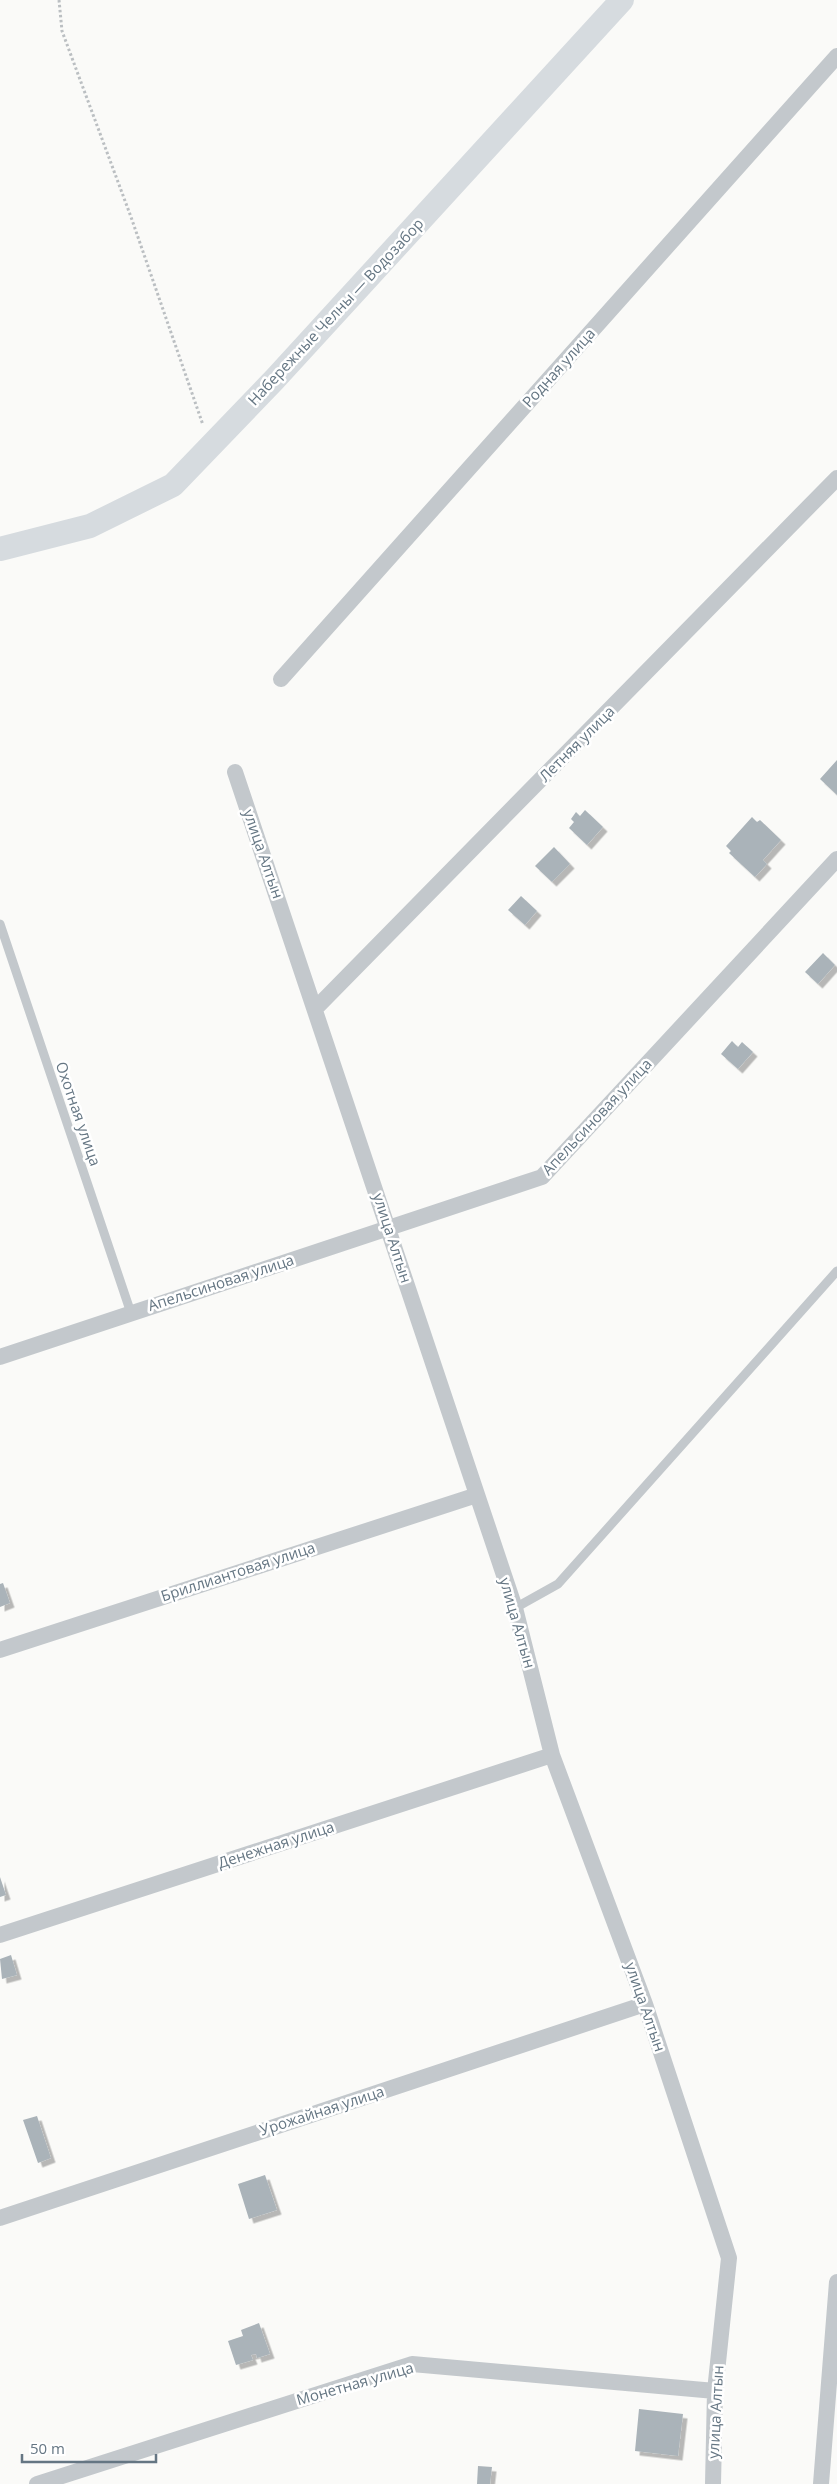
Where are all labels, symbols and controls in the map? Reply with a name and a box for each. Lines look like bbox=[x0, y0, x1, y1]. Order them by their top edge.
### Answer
street label: Набережные Челны — Водозабор bbox=[243, 213, 427, 409]
street label: Родная улица bbox=[517, 323, 599, 411]
street label: Летняя улица bbox=[534, 701, 619, 786]
street label: улица Алтын bbox=[239, 806, 289, 901]
street label: Апельсиновая улица bbox=[537, 1054, 656, 1179]
street label: Охотная улица bbox=[52, 1059, 106, 1168]
street label: улица Алтын bbox=[369, 1190, 417, 1285]
street label: Апельсиновая улица bbox=[145, 1249, 296, 1315]
street label: Бриллиантовая улица bbox=[158, 1537, 317, 1605]
street label: улица Алтын bbox=[495, 1575, 540, 1670]
street label: Денежная улица bbox=[215, 1816, 336, 1872]
street label: улица Алтын bbox=[621, 1959, 671, 2054]
street label: Урожайная улица bbox=[257, 2080, 386, 2140]
street label: Монетная улица bbox=[294, 2357, 416, 2409]
street label: улица Алтын bbox=[703, 2365, 727, 2459]
scale bar bbox=[22, 2432, 156, 2464]
text: 50 m bbox=[30, 2438, 65, 2458]

